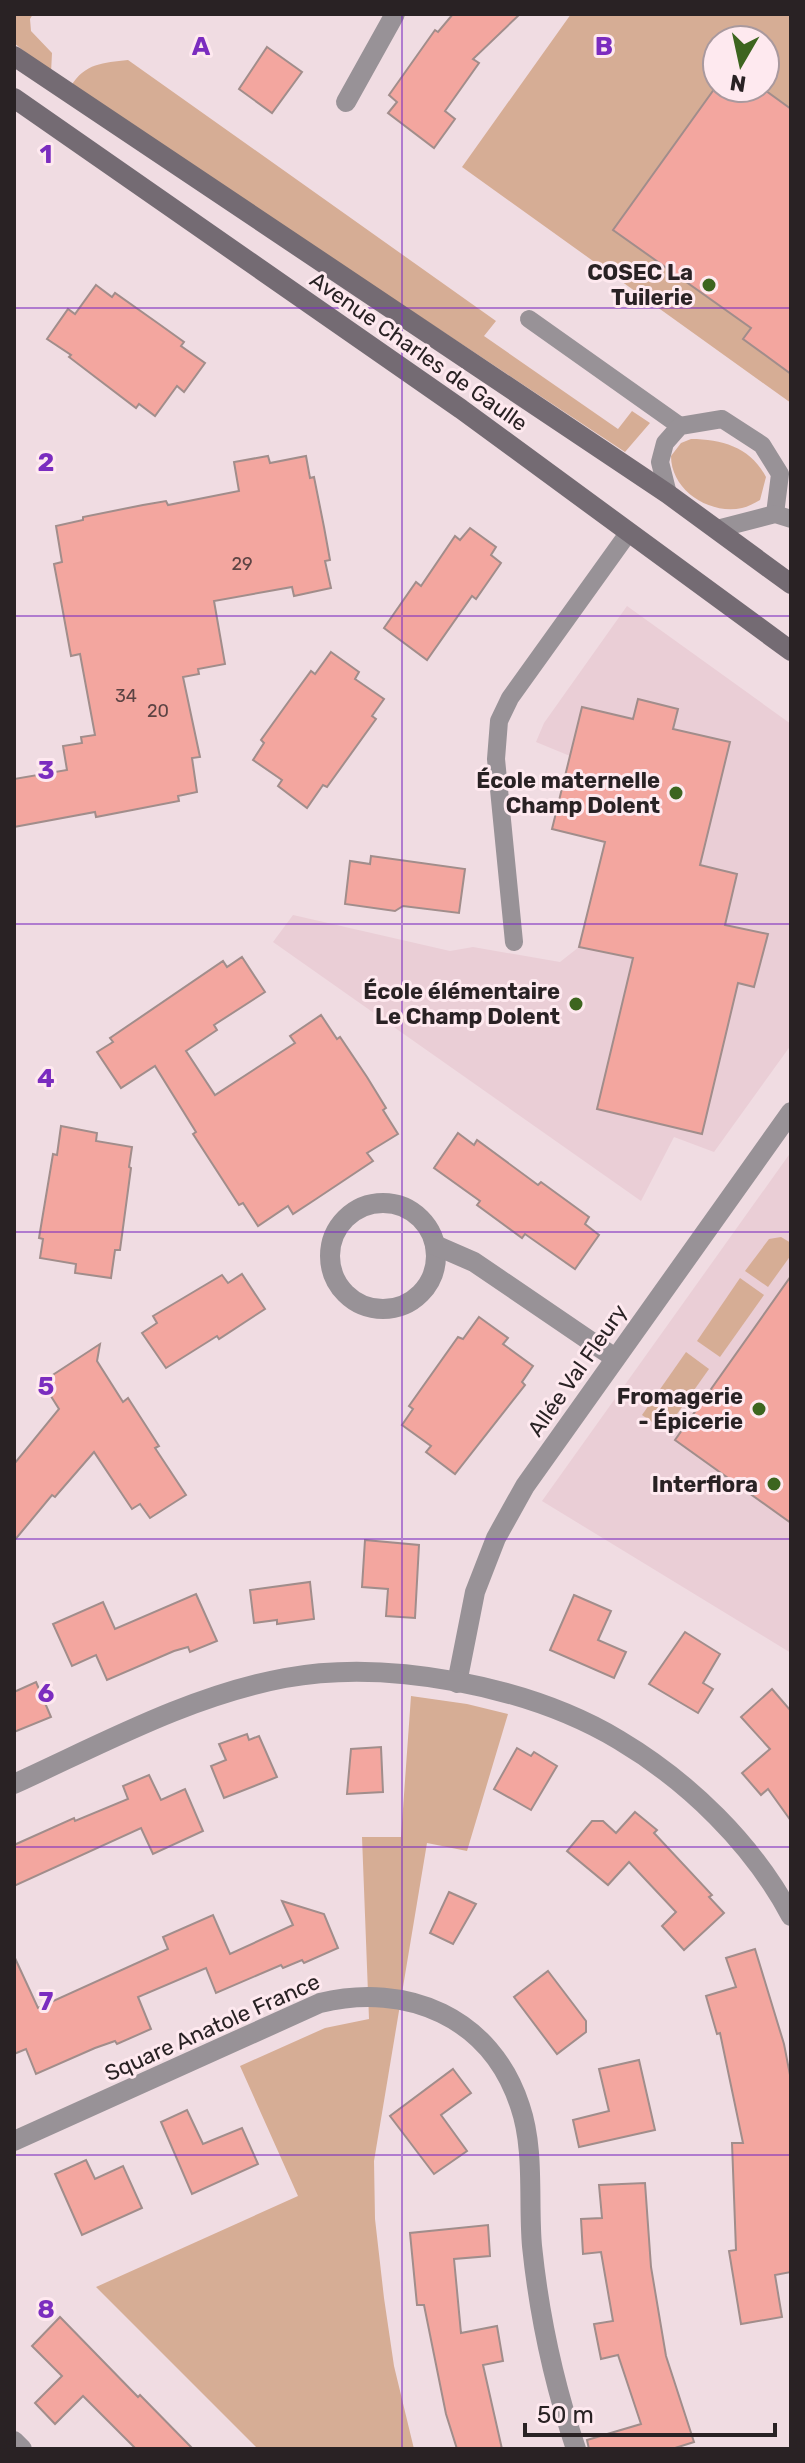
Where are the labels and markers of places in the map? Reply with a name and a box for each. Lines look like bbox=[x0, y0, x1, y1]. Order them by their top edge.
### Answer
place label: COSEC La Tuilerie bbox=[587, 259, 693, 311]
marker: COSEC La Tuilerie bbox=[700, 276, 718, 294]
place label: École maternelle Champ Dolent bbox=[476, 767, 660, 819]
marker: École maternelle Champ Dolent bbox=[667, 784, 685, 802]
place label: École élémentaire Le Champ Dolent bbox=[363, 978, 560, 1030]
marker: École élémentaire Le Champ Dolent bbox=[567, 995, 585, 1013]
place label: Fromagerie - Épicerie bbox=[617, 1383, 743, 1435]
marker: Fromagerie - Épicerie bbox=[750, 1400, 768, 1418]
place label: Interflora bbox=[652, 1471, 758, 1498]
marker: Interflora bbox=[765, 1475, 783, 1493]

